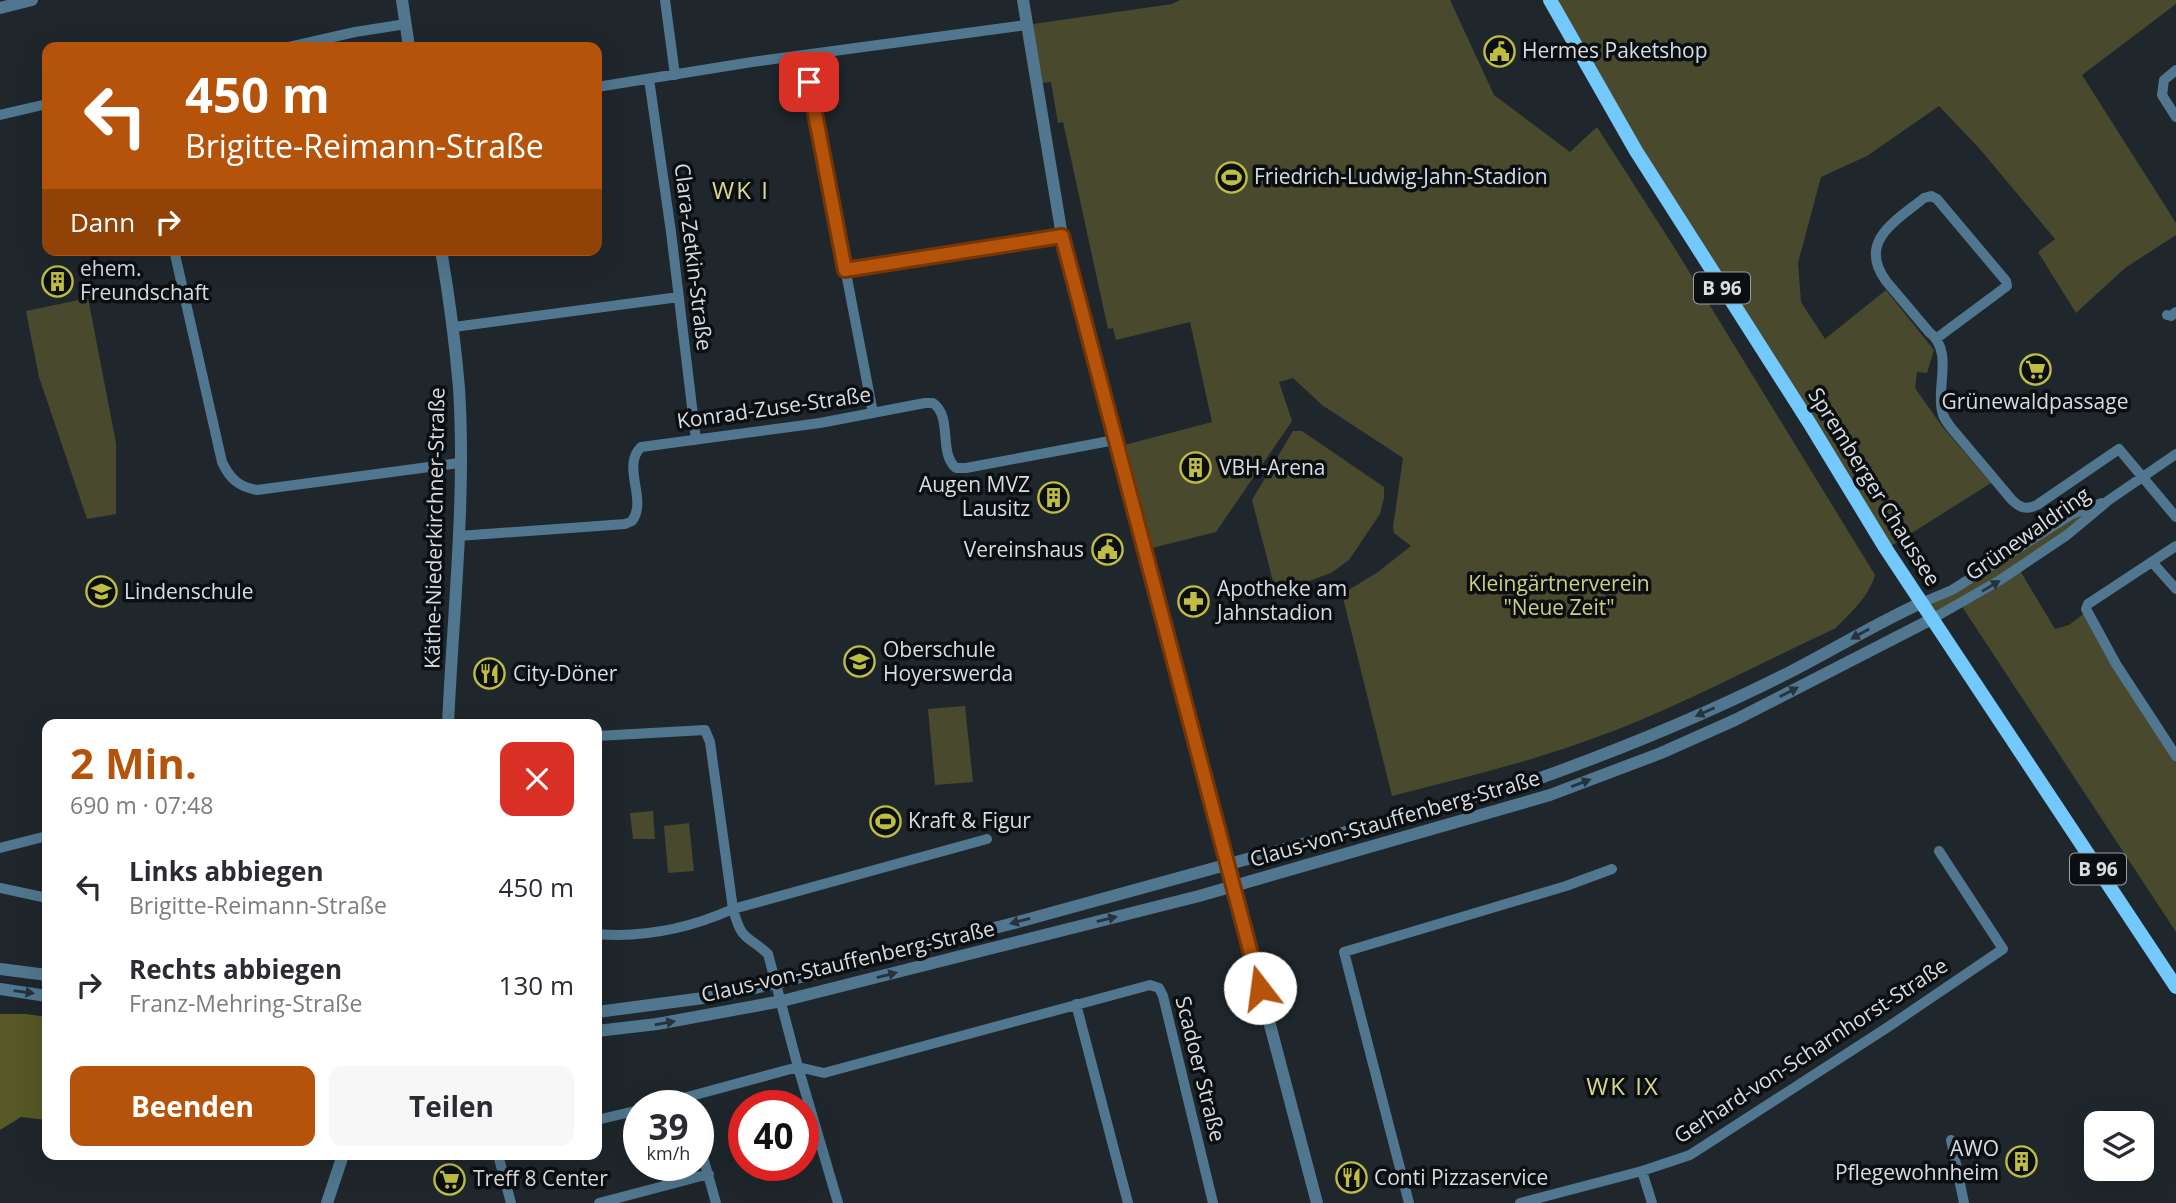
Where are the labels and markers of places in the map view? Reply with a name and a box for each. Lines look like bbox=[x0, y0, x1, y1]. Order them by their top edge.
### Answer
public building icon: Hermes Paketshop bbox=[1482, 34, 1516, 68]
place label: Hermes Paketshop bbox=[1522, 36, 1708, 64]
pin bbox=[779, 52, 839, 112]
sports icon: Friedrich-Ludwig-Jahn-Stadion bbox=[1214, 160, 1248, 194]
place label: Friedrich-Ludwig-Jahn-Stadion bbox=[1254, 162, 1548, 190]
place label: ehem. Freundschaft bbox=[80, 254, 209, 306]
building icon: ehem. Freundschaft bbox=[40, 264, 74, 298]
supermarket icon: Grünewaldpassage bbox=[2018, 353, 2052, 387]
place label: Grünewaldpassage bbox=[1942, 387, 2128, 415]
building icon: VBH-Arena bbox=[1179, 451, 1213, 485]
place label: VBH-Arena bbox=[1219, 453, 1326, 481]
place label: Augen MVZ Lausitz bbox=[919, 470, 1030, 522]
building icon: Augen MVZ Lausitz bbox=[1036, 480, 1070, 514]
public building icon: Vereinshaus bbox=[1090, 533, 1124, 567]
place label: Vereinshaus bbox=[964, 535, 1084, 563]
place label: Apotheke am Jahnstadion bbox=[1215, 574, 1347, 626]
school or university icon: Lindenschule bbox=[84, 575, 118, 609]
place label: Lindenschule bbox=[124, 577, 254, 605]
pharmacy icon: Apotheke am Jahnstadion bbox=[1177, 584, 1211, 618]
place label: Oberschule Hoyerswerda bbox=[883, 635, 1013, 687]
school or university icon: Oberschule Hoyerswerda bbox=[843, 645, 877, 679]
restaurant icon: City-Döner bbox=[473, 657, 507, 691]
place label: City-Döner bbox=[513, 659, 618, 687]
sports icon: Kraft & Figur bbox=[868, 804, 902, 838]
place label: Kraft & Figur bbox=[908, 806, 1031, 834]
place label: AWO Pflegewohnheim bbox=[1835, 1134, 1999, 1186]
building icon: AWO Pflegewohnheim bbox=[2005, 1144, 2039, 1178]
restaurant icon: Conti Pizzaservice bbox=[1334, 1161, 1368, 1195]
supermarket icon: Treff 8 Center bbox=[433, 1162, 467, 1196]
place label: Conti Pizzaservice bbox=[1374, 1163, 1548, 1191]
place label: Treff 8 Center bbox=[473, 1164, 608, 1192]

